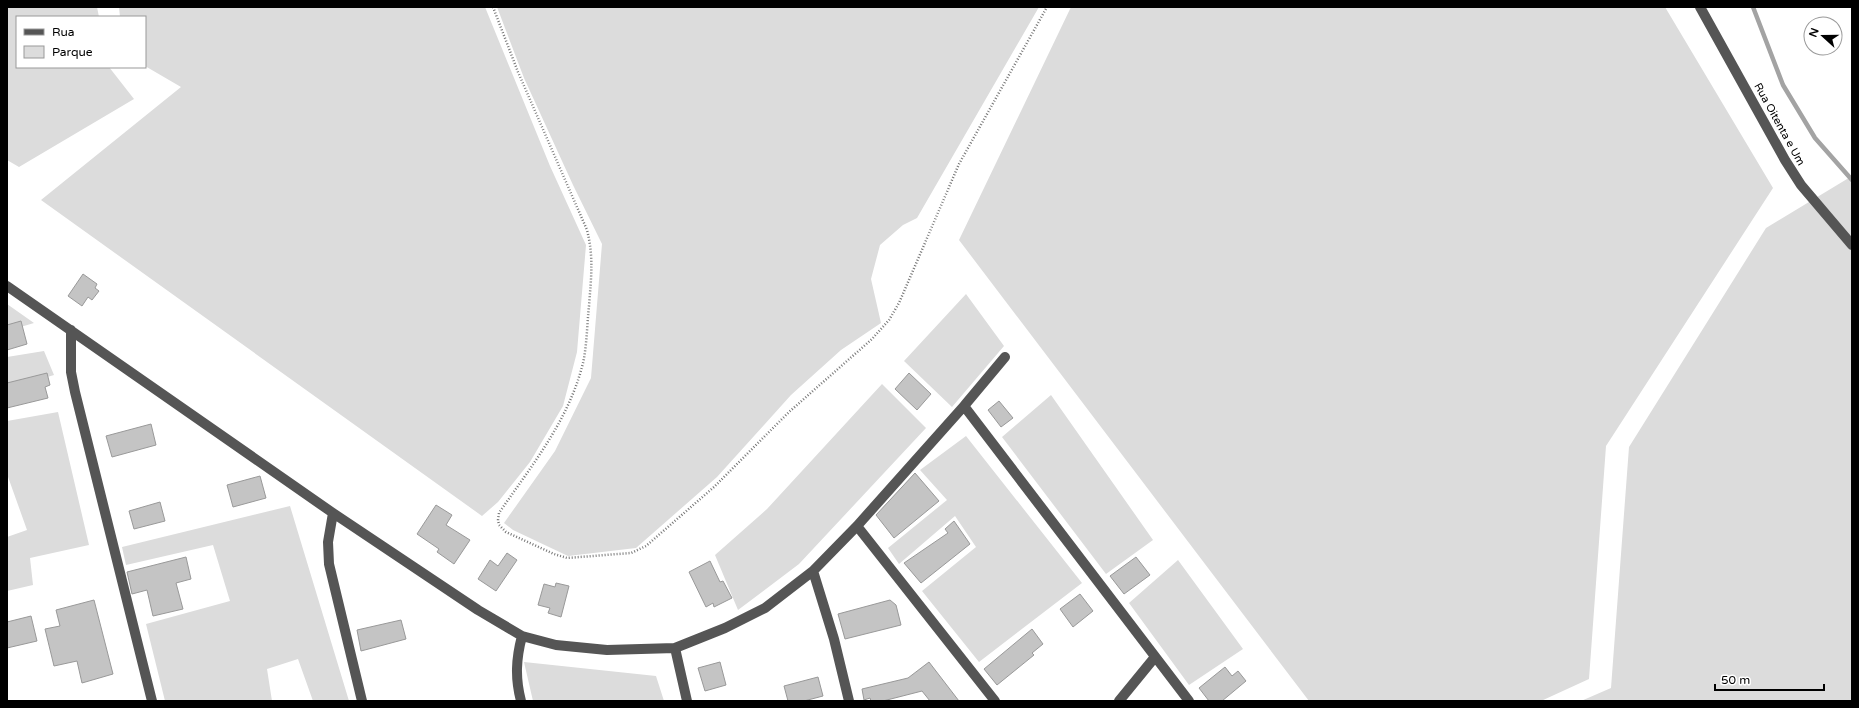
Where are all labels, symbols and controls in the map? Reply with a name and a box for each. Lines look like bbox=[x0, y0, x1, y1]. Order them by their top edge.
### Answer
legend bbox=[16, 16, 146, 68]
north arrow bbox=[1803, 16, 1843, 56]
text: Rua bbox=[52, 25, 75, 39]
text: N bbox=[1806, 26, 1822, 39]
text: Parque bbox=[52, 45, 93, 59]
street label: Rua Oitenta e Um bbox=[1751, 81, 1808, 168]
scale bar bbox=[1715, 666, 1824, 692]
text: 50 m bbox=[1721, 673, 1750, 687]

